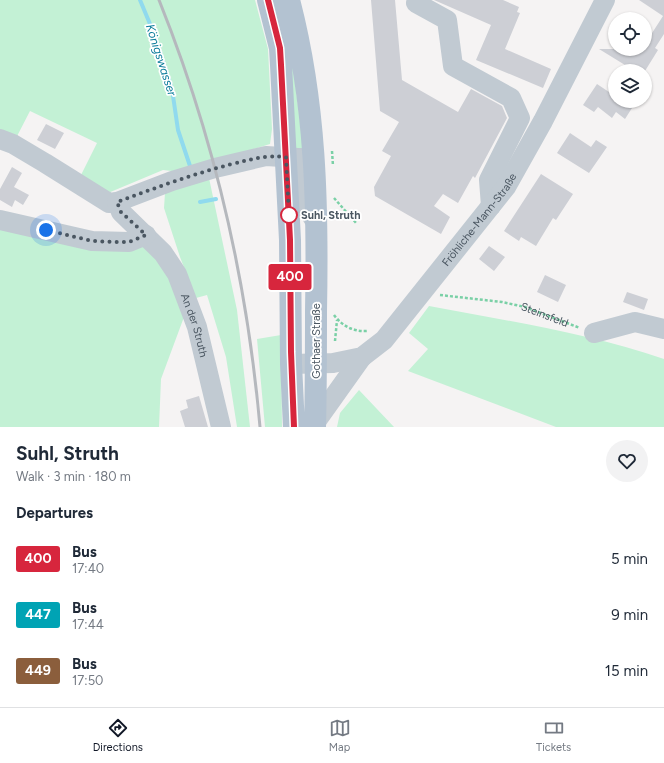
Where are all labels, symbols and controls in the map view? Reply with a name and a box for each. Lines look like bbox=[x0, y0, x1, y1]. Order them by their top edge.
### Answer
map controls bbox=[608, 12, 652, 108]
button: locate bbox=[608, 12, 652, 56]
water label: Königswasser bbox=[143, 22, 179, 99]
button: layers bbox=[608, 64, 652, 108]
street label: Fröhliche-Mann-Straße bbox=[439, 171, 519, 269]
marker: Suhl, Struth bbox=[280, 206, 298, 224]
place label: Suhl, Struth bbox=[301, 209, 361, 222]
your location bbox=[36, 220, 56, 240]
line badge: 400 bbox=[267, 264, 313, 290]
text: 400 bbox=[276, 268, 304, 285]
street label: An der Struth bbox=[178, 291, 211, 358]
street label: Steinsfeld bbox=[520, 300, 570, 329]
street label: Gothaer Straße bbox=[310, 303, 323, 379]
button: heart bbox=[606, 440, 648, 482]
text: Suhl, Struth bbox=[16, 442, 119, 465]
text: Walk · 3 min · 180 m bbox=[16, 469, 131, 484]
text: Departures bbox=[16, 504, 93, 522]
text: Bus bbox=[72, 543, 97, 561]
text: 400 bbox=[24, 550, 52, 567]
text: 5 min bbox=[611, 550, 648, 568]
text: 17:40 bbox=[72, 561, 104, 576]
text: Bus bbox=[72, 599, 97, 617]
text: 447 bbox=[25, 606, 51, 623]
text: 9 min bbox=[611, 606, 648, 624]
text: 17:44 bbox=[72, 617, 104, 632]
text: Bus bbox=[72, 655, 97, 673]
text: 449 bbox=[25, 662, 51, 679]
text: 15 min bbox=[605, 662, 648, 680]
text: 17:50 bbox=[72, 673, 103, 688]
tab: Directions bbox=[93, 717, 143, 754]
tab: Map bbox=[329, 717, 351, 754]
tab: Tickets bbox=[536, 717, 571, 754]

